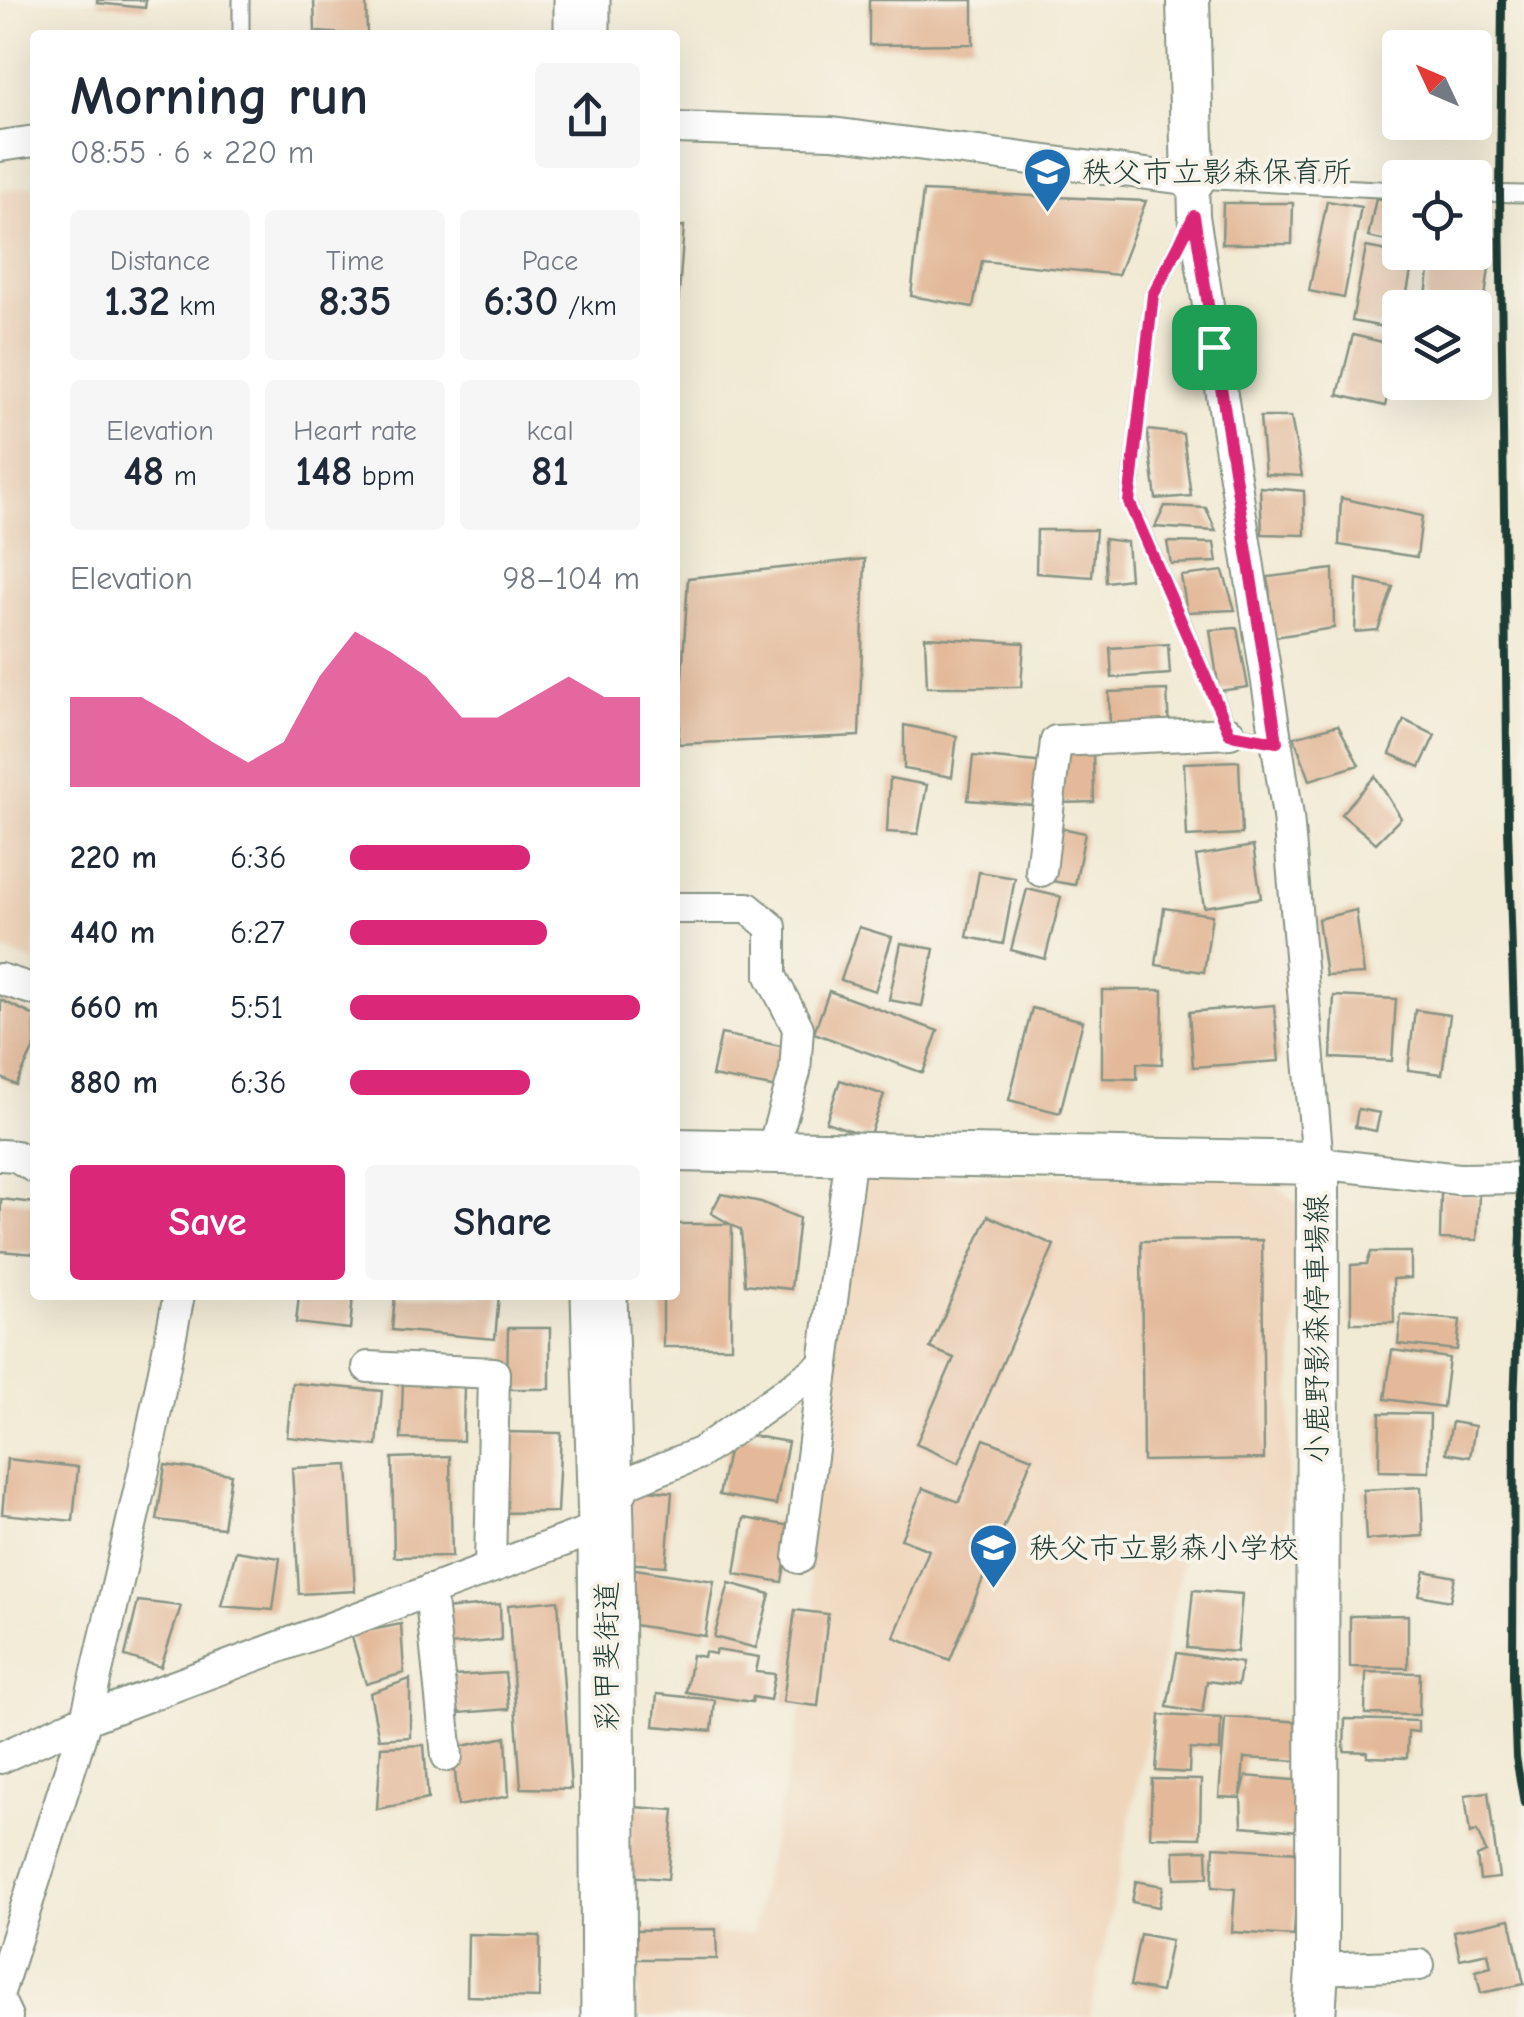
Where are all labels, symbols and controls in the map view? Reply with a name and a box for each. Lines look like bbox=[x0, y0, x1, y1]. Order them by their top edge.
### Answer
north arrow bbox=[1382, 30, 1492, 140]
map controls bbox=[1382, 30, 1492, 400]
button: share bbox=[535, 63, 640, 168]
text: Morning run bbox=[70, 64, 368, 128]
text: 08:55 · 6 × 220 m bbox=[70, 134, 314, 171]
school or university icon: 秩父市立影森保育所 bbox=[1021, 146, 1073, 214]
place label: 秩父市立影森保育所 bbox=[1082, 155, 1352, 190]
button: locate bbox=[1382, 160, 1492, 270]
text: Distance bbox=[110, 245, 210, 277]
text: Time bbox=[326, 245, 384, 277]
text: Pace bbox=[522, 245, 578, 277]
text: 1.32 bbox=[104, 277, 170, 326]
text: 8:35 bbox=[318, 277, 392, 326]
text: 6:30 bbox=[483, 277, 559, 326]
text: km bbox=[170, 290, 216, 322]
text: /km bbox=[559, 290, 617, 322]
button: layers bbox=[1382, 290, 1492, 400]
pin bbox=[1172, 305, 1257, 390]
icon: arrive bbox=[1187, 320, 1242, 375]
text: Elevation bbox=[106, 415, 214, 447]
text: Heart rate bbox=[293, 415, 417, 447]
text: kcal bbox=[526, 415, 574, 447]
text: 48 bbox=[123, 447, 164, 496]
text: 148 bbox=[295, 447, 352, 496]
text: 81 bbox=[531, 447, 569, 496]
text: m bbox=[164, 460, 197, 492]
text: bpm bbox=[352, 460, 415, 492]
text: Elevation bbox=[70, 560, 193, 597]
text: 98–104 m bbox=[503, 560, 640, 597]
text: 220 m bbox=[70, 839, 157, 876]
text: 6:36 bbox=[230, 839, 287, 876]
text: 440 m bbox=[70, 914, 155, 951]
text: 6:27 bbox=[230, 914, 285, 951]
text: 660 m bbox=[70, 989, 159, 1026]
text: 5:51 bbox=[230, 989, 283, 1026]
text: 880 m bbox=[70, 1064, 158, 1101]
text: 6:36 bbox=[230, 1064, 287, 1101]
button: Save bbox=[70, 1165, 345, 1280]
button: Share bbox=[365, 1165, 640, 1280]
street label: 小鹿野影森停車場線 bbox=[1300, 1194, 1335, 1464]
school or university icon: 秩父市立影森小学校 bbox=[968, 1522, 1020, 1590]
place label: 秩父市立影森小学校 bbox=[1029, 1531, 1299, 1566]
street label: 彩甲斐街道 bbox=[590, 1581, 625, 1731]

